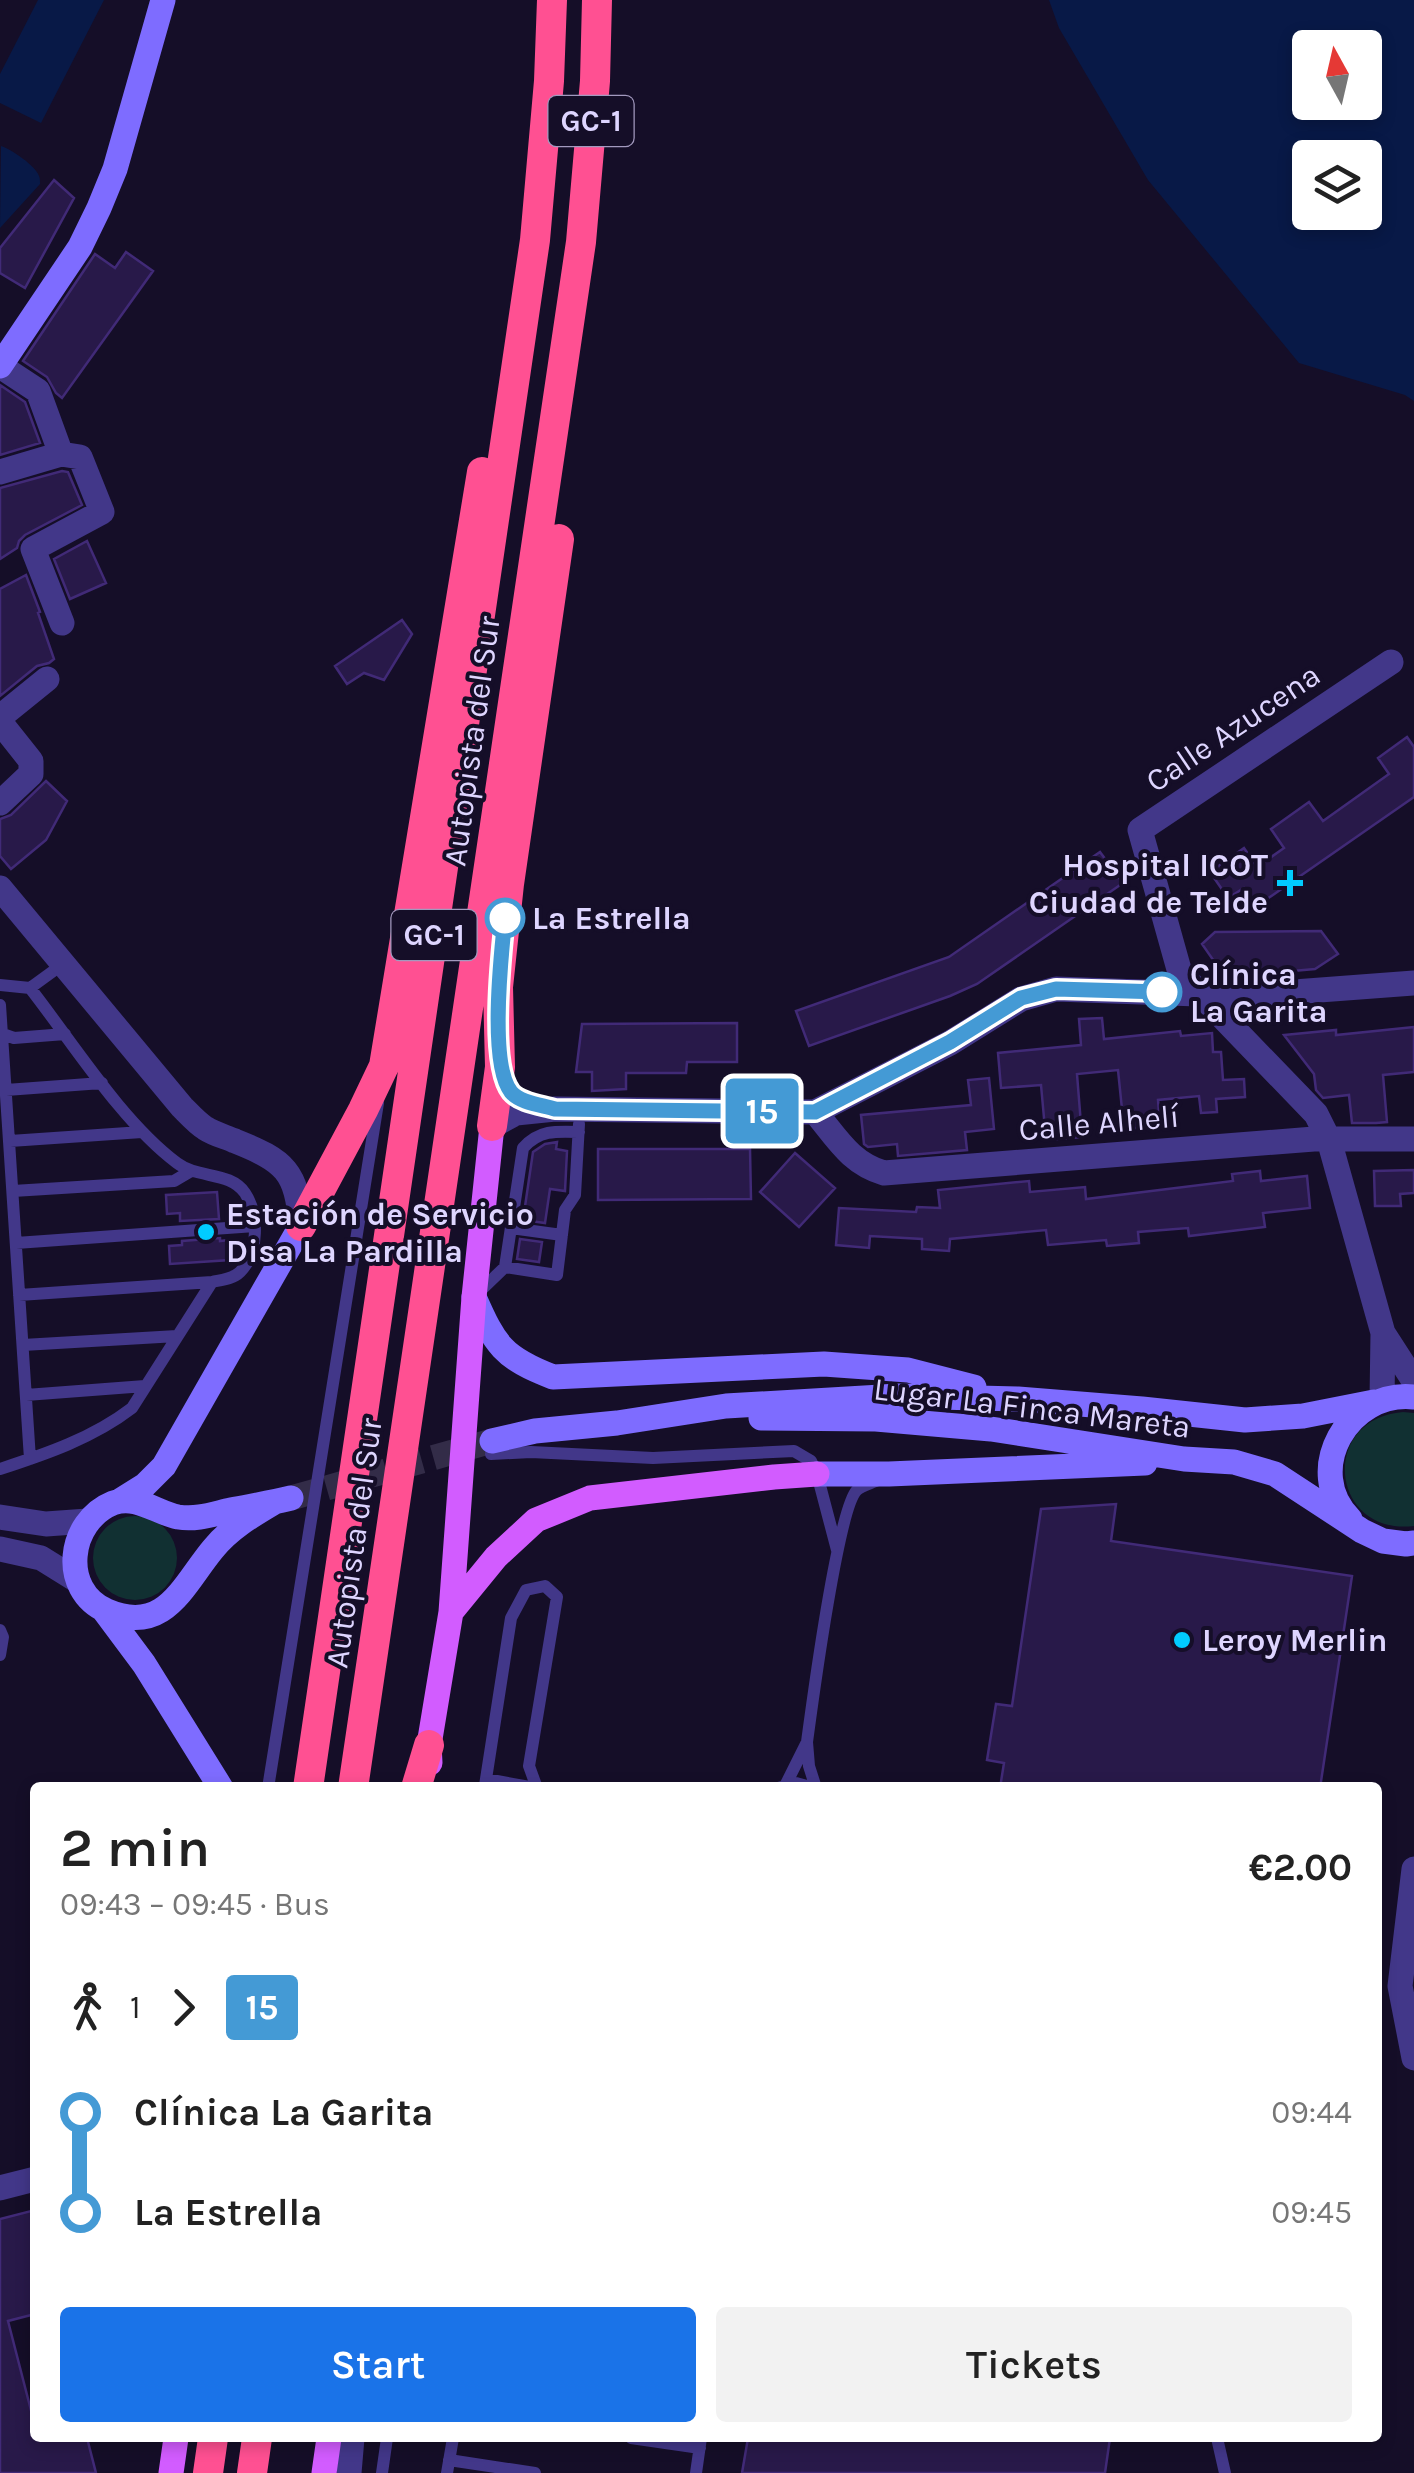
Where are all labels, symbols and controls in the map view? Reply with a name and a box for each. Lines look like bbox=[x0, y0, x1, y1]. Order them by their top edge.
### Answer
north arrow bbox=[1292, 30, 1382, 120]
map controls bbox=[1292, 30, 1382, 230]
road number: GC-1 bbox=[548, 96, 634, 146]
button: layers bbox=[1292, 140, 1382, 230]
street label: Autopista del Sur bbox=[436, 613, 508, 868]
street label: Calle Azucena bbox=[1139, 656, 1327, 800]
place label: Hospital ICOT Ciudad de Telde bbox=[1029, 847, 1268, 921]
marker: Hospital ICOT Ciudad de Telde bbox=[1277, 870, 1303, 896]
marker: La Estrella bbox=[486, 899, 524, 937]
place label: La Estrella bbox=[532, 900, 691, 937]
road number: GC-1 bbox=[392, 910, 476, 960]
place label: Clínica La Garita bbox=[1190, 956, 1327, 1030]
marker: Clínica La Garita bbox=[1143, 973, 1181, 1011]
line badge: 15 bbox=[717, 1078, 807, 1144]
text: 15 bbox=[746, 1091, 778, 1132]
street label: Calle Alhelí bbox=[1017, 1098, 1181, 1148]
place label: Estación de Servicio Disa La Pardilla bbox=[226, 1196, 534, 1270]
marker: Estación de Servicio Disa La Pardilla bbox=[195, 1221, 217, 1243]
street label: Lugar La Finca Mareta bbox=[871, 1370, 1193, 1446]
street label: Autopista del Sur bbox=[318, 1415, 390, 1670]
place label: Leroy Merlin bbox=[1202, 1622, 1387, 1659]
marker: Leroy Merlin bbox=[1171, 1629, 1193, 1651]
text: 2 min bbox=[60, 1816, 210, 1880]
text: €2.00 bbox=[1249, 1845, 1352, 1890]
text: 09:43 – 09:45 · Bus bbox=[60, 1886, 330, 1923]
icon: walk bbox=[60, 1980, 115, 2035]
icon: forward bbox=[156, 1980, 211, 2035]
text: 15 bbox=[246, 1987, 278, 2028]
text: 1 bbox=[130, 1989, 141, 2026]
text: Clínica La Garita bbox=[134, 2090, 433, 2135]
text: 09:44 bbox=[1271, 2094, 1352, 2131]
text: La Estrella bbox=[134, 2190, 322, 2235]
text: 09:45 bbox=[1271, 2194, 1352, 2231]
button: Start bbox=[60, 2307, 696, 2422]
button: Tickets bbox=[716, 2307, 1352, 2422]

